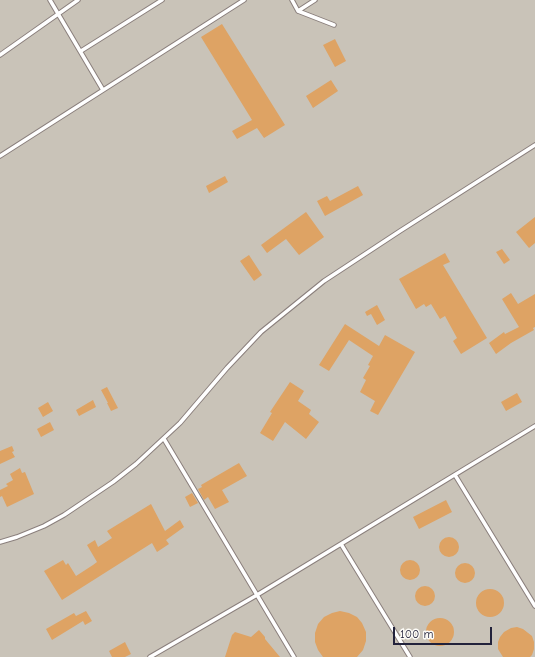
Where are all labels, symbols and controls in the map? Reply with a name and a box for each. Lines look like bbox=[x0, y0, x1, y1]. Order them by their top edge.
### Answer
scale bar bbox=[395, 619, 494, 645]
text: 100 m bbox=[400, 627, 433, 641]

